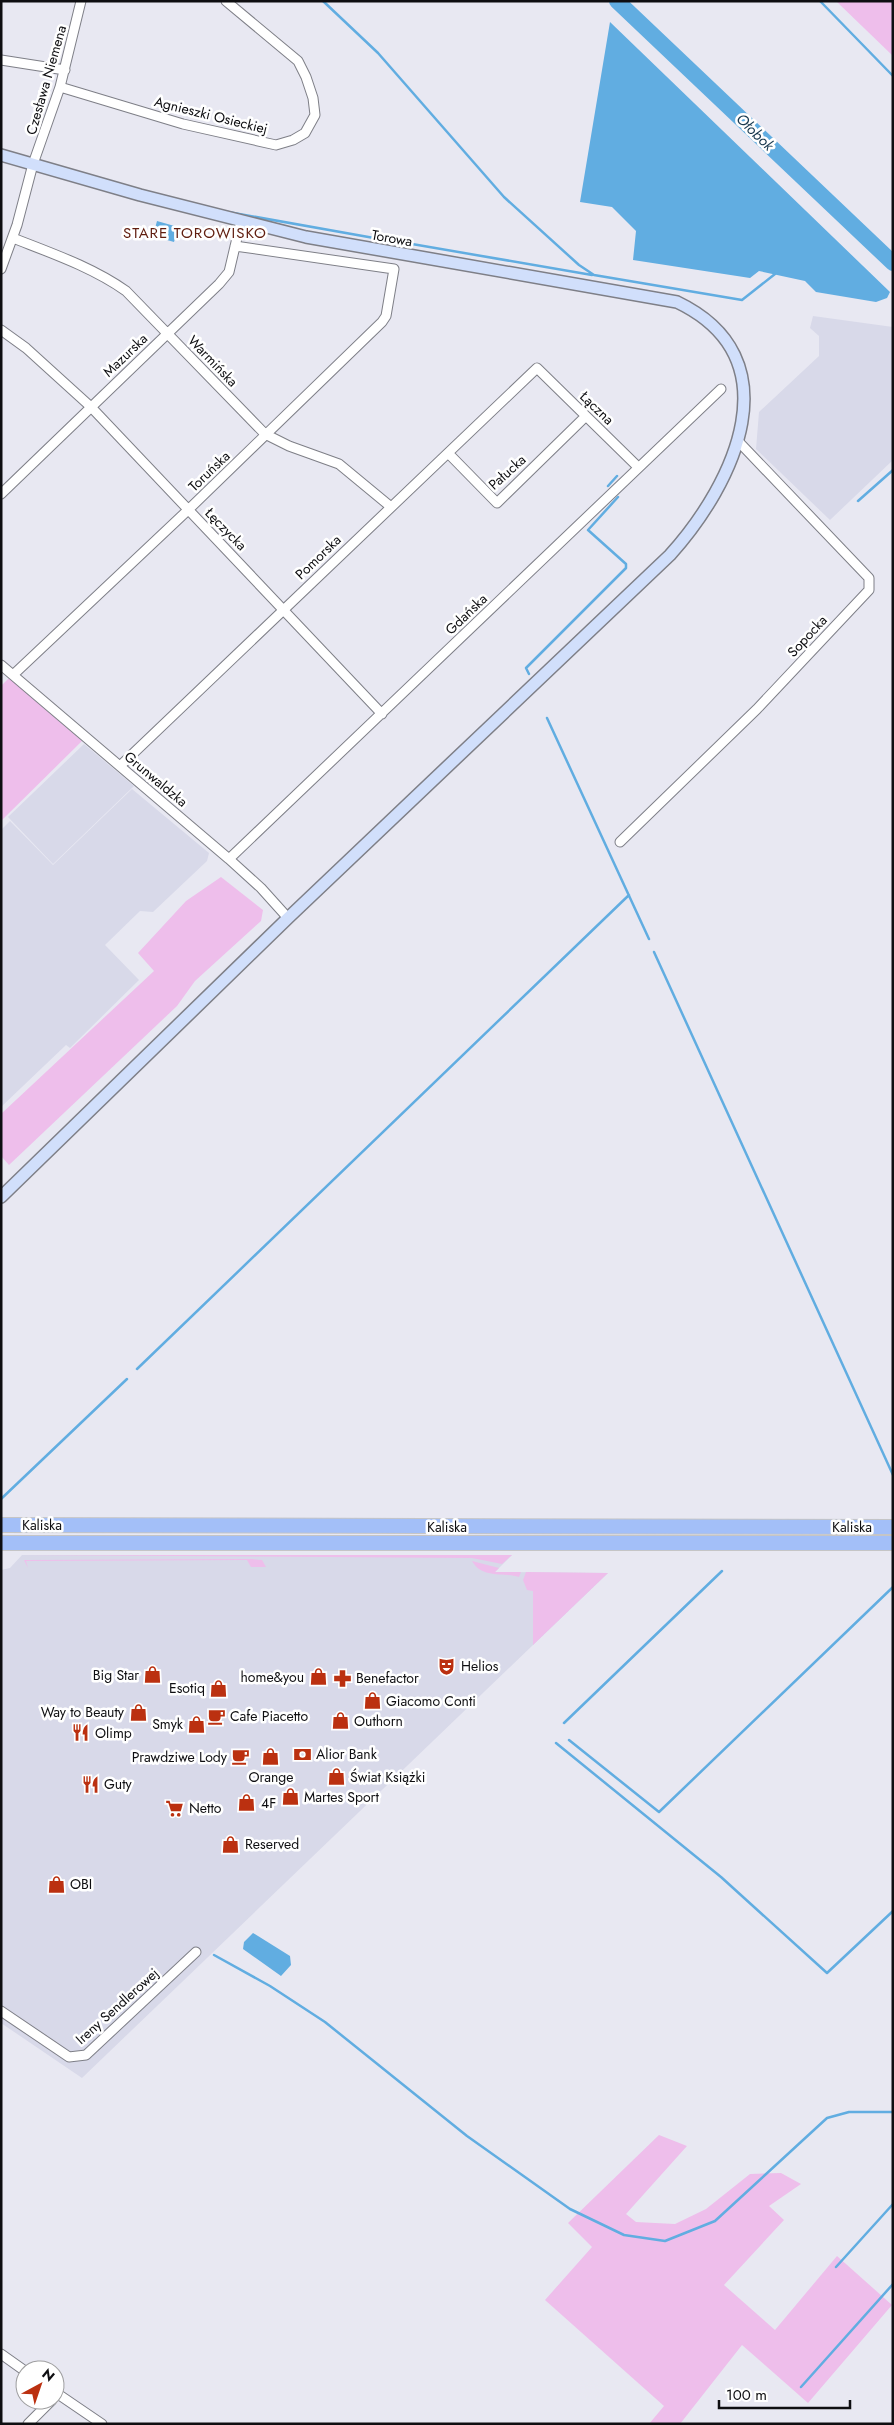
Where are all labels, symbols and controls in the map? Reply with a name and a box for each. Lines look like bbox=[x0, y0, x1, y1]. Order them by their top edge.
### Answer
street label: Czesława Niemena bbox=[21, 23, 71, 137]
street label: Agnieszki Osieckiej bbox=[152, 91, 270, 139]
water label: Ołobok bbox=[731, 108, 779, 156]
district label: STARE TOROWISKO bbox=[123, 222, 267, 244]
street label: Torowa bbox=[370, 225, 414, 251]
street label: Mazurska bbox=[98, 329, 152, 381]
street label: Warmińska bbox=[183, 331, 243, 391]
street label: Łączna bbox=[575, 386, 618, 429]
street label: Toruńska bbox=[184, 446, 234, 496]
street label: Pałucka bbox=[484, 450, 530, 494]
street label: Łęczycka bbox=[200, 502, 251, 555]
street label: Pomorska bbox=[291, 530, 345, 584]
street label: Gdańska bbox=[441, 589, 491, 639]
street label: Sopocka bbox=[782, 611, 832, 661]
street label: Grunwaldzka bbox=[120, 747, 192, 811]
street label: Kaliska bbox=[22, 1515, 62, 1535]
street label: Kaliska bbox=[427, 1517, 467, 1537]
street label: Kaliska bbox=[832, 1517, 872, 1537]
theatre icon: Helios bbox=[437, 1656, 457, 1676]
place label: Helios bbox=[461, 1656, 499, 1676]
place label: Big Star bbox=[93, 1665, 139, 1685]
shop icon: Big Star bbox=[143, 1665, 163, 1685]
place label: home&you bbox=[240, 1667, 304, 1687]
shop icon: home&you bbox=[308, 1667, 328, 1687]
pharmacy icon: Benefactor bbox=[332, 1668, 352, 1688]
place label: Benefactor bbox=[356, 1668, 419, 1688]
place label: Esotiq bbox=[169, 1678, 205, 1698]
shop icon: Esotiq bbox=[209, 1678, 229, 1698]
shop icon: Giacomo Conti bbox=[362, 1691, 382, 1711]
place label: Giacomo Conti bbox=[386, 1691, 476, 1711]
place label: Way to Beauty bbox=[41, 1702, 125, 1722]
shop icon: Way to Beauty bbox=[128, 1702, 148, 1722]
cafe icon: Cafe Piacetto bbox=[206, 1706, 226, 1726]
place label: Cafe Piacetto bbox=[230, 1706, 308, 1726]
shop icon: Outhorn bbox=[330, 1711, 350, 1731]
place label: Outhorn bbox=[354, 1711, 403, 1731]
place label: Smyk bbox=[152, 1714, 184, 1734]
shop icon: Smyk bbox=[187, 1714, 207, 1734]
restaurant icon: Olimp bbox=[71, 1723, 91, 1743]
place label: Olimp bbox=[95, 1723, 132, 1743]
bank icon: Alior Bank bbox=[292, 1744, 312, 1764]
place label: Alior Bank bbox=[316, 1744, 378, 1764]
place label: Prawdziwe Lody bbox=[132, 1747, 228, 1767]
cafe icon: Prawdziwe Lody bbox=[231, 1747, 251, 1767]
shop icon: Orange bbox=[261, 1747, 281, 1767]
place label: Orange bbox=[248, 1767, 294, 1787]
shop icon: Świat Książki bbox=[326, 1767, 346, 1787]
place label: Świat Książki bbox=[350, 1767, 425, 1787]
restaurant icon: Guty bbox=[80, 1774, 100, 1794]
place label: Guty bbox=[104, 1774, 133, 1794]
shop icon: Martes Sport bbox=[280, 1787, 300, 1807]
place label: Martes Sport bbox=[304, 1787, 379, 1807]
shop icon: 4F bbox=[237, 1793, 257, 1813]
place label: 4F bbox=[261, 1793, 276, 1813]
supermarket icon: Netto bbox=[165, 1798, 185, 1818]
place label: Netto bbox=[189, 1798, 222, 1818]
shop icon: Reserved bbox=[221, 1834, 241, 1854]
place label: Reserved bbox=[245, 1834, 299, 1854]
shop icon: OBI bbox=[46, 1874, 66, 1894]
place label: OBI bbox=[70, 1874, 92, 1894]
street label: Ireny Sendlerowej bbox=[71, 1963, 163, 2049]
north arrow bbox=[15, 2360, 65, 2410]
text: N bbox=[38, 2364, 59, 2386]
scale bar bbox=[719, 2378, 850, 2410]
text: 100 m bbox=[726, 2384, 767, 2406]

